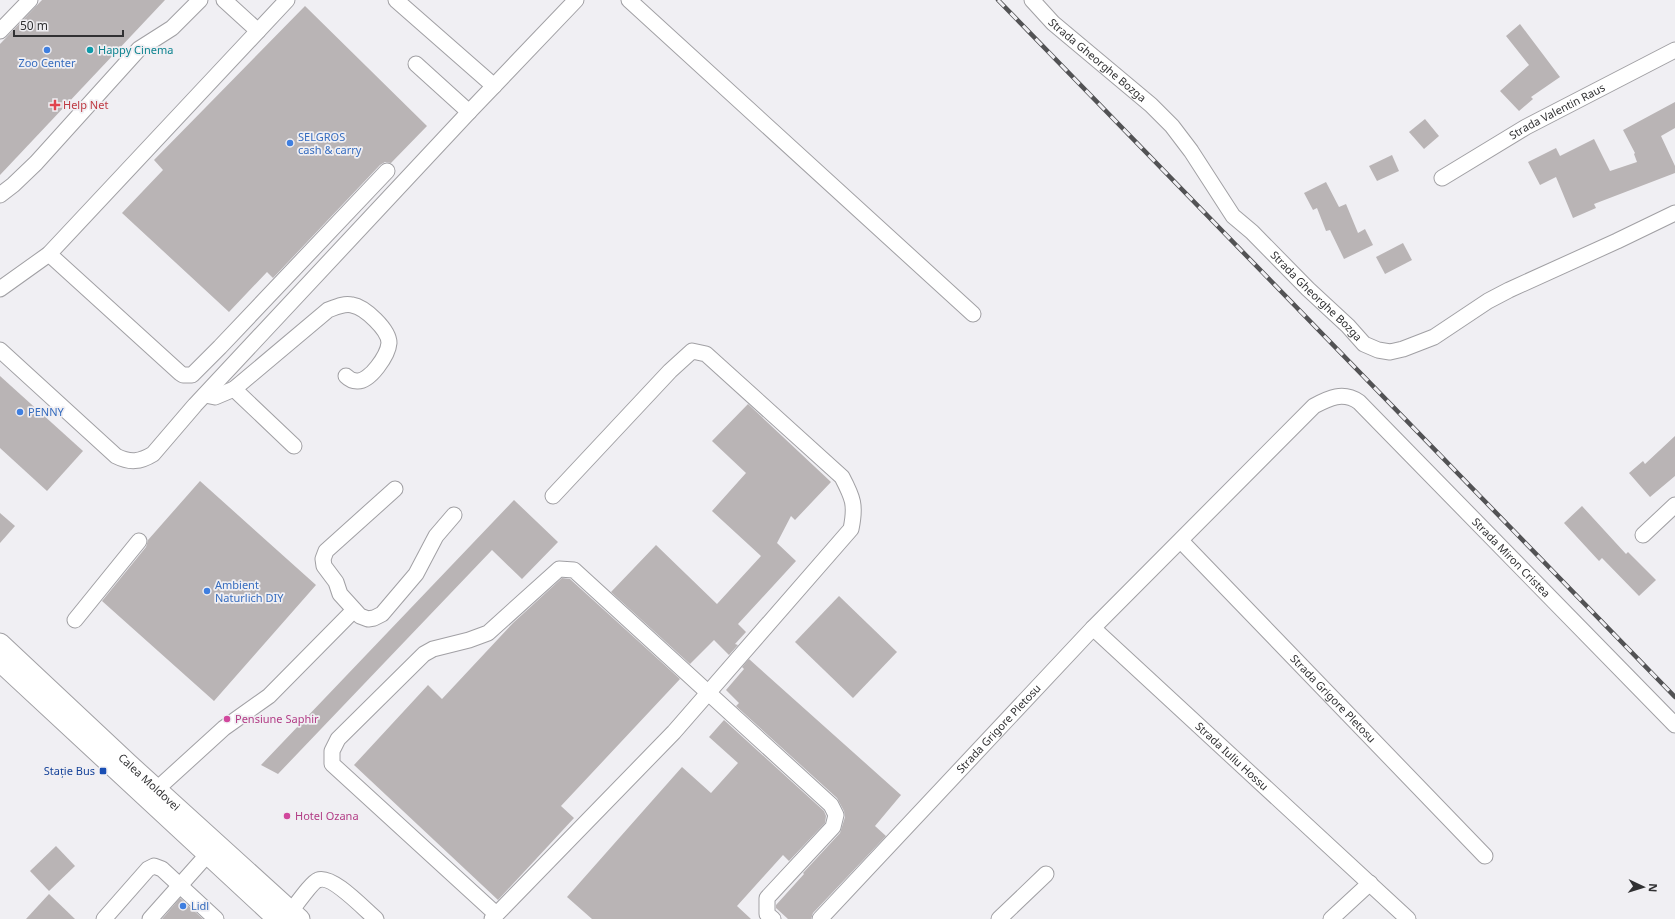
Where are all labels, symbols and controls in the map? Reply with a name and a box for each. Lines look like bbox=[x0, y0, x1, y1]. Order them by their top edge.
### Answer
scale bar bbox=[14, 12, 123, 38]
street label: Strada Gheorghe Bozga bbox=[1045, 15, 1150, 105]
text: 50 m bbox=[20, 17, 48, 34]
place label: Happy Cinema bbox=[98, 42, 173, 57]
marker: Zoo Center bbox=[42, 45, 52, 55]
marker: Happy Cinema bbox=[85, 45, 95, 55]
place label: Zoo Center bbox=[18, 55, 76, 70]
street label: Strada Valentin Raus bbox=[1506, 80, 1607, 143]
place label: Help Net bbox=[63, 97, 108, 112]
marker: Help Net bbox=[50, 100, 60, 110]
place label: SELGROS cash & carry bbox=[298, 129, 362, 157]
marker: SELGROS cash & carry bbox=[285, 138, 295, 148]
street label: Strada Gheorghe Bozga bbox=[1268, 247, 1366, 344]
place label: PENNY bbox=[28, 404, 64, 419]
marker: PENNY bbox=[15, 407, 25, 417]
street label: Strada Miron Cristea bbox=[1469, 514, 1554, 600]
place label: Ambient Naturlich DIY bbox=[215, 577, 284, 605]
marker: Ambient Naturlich DIY bbox=[202, 586, 212, 596]
street label: Strada Grigore Pletosu bbox=[1287, 651, 1379, 746]
street label: Strada Grigore Pletosu bbox=[953, 680, 1044, 776]
place label: Pensiune Saphir bbox=[235, 711, 319, 726]
marker: Pensiune Saphir bbox=[222, 714, 232, 724]
street label: Strada Iuliu Hossu bbox=[1192, 718, 1272, 793]
street label: Calea Moldovei bbox=[115, 750, 184, 814]
place label: Stație Bus bbox=[44, 763, 95, 778]
marker: Stație Bus bbox=[98, 766, 108, 776]
place label: Hotel Ozana bbox=[295, 808, 359, 823]
marker: Hotel Ozana bbox=[282, 811, 292, 821]
north arrow bbox=[1623, 867, 1663, 907]
text: N bbox=[1646, 883, 1661, 893]
place label: Lidl bbox=[191, 898, 209, 913]
marker: Lidl bbox=[178, 901, 188, 911]

